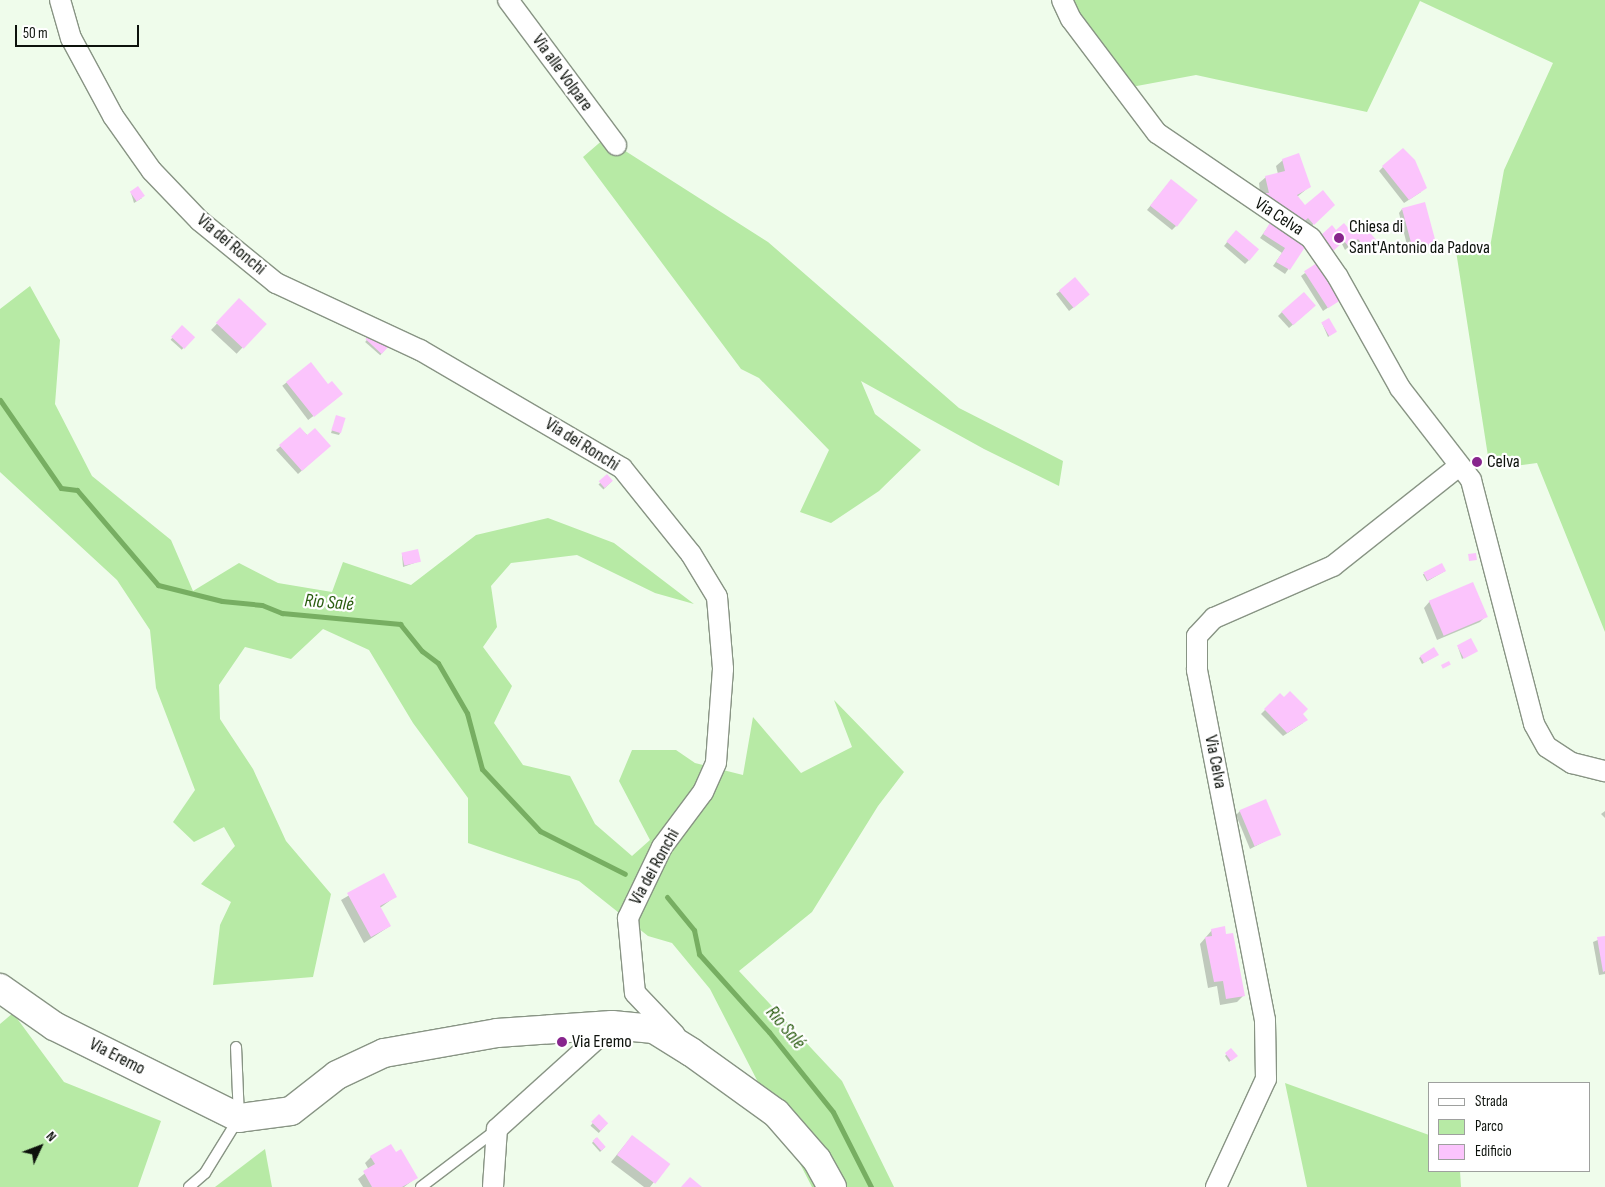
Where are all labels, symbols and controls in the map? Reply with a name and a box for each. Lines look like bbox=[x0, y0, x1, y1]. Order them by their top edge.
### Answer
scale bar bbox=[18, 15, 141, 47]
text: 50 m bbox=[23, 24, 48, 43]
street label: Via alle Volpare bbox=[527, 30, 597, 116]
street label: Via Celva bbox=[1250, 193, 1308, 241]
street label: Via dei Ronchi bbox=[192, 210, 270, 280]
place label: Chiesa di Sant'Antonio da Padova bbox=[1349, 217, 1490, 260]
marker: Chiesa di Sant'Antonio da Padova bbox=[1333, 232, 1345, 244]
street label: Via dei Ronchi bbox=[541, 414, 623, 476]
place label: Celva bbox=[1487, 451, 1520, 473]
marker: Celva bbox=[1471, 456, 1483, 468]
water label: Rio Salé bbox=[303, 589, 355, 617]
street label: Via Celva bbox=[1199, 733, 1231, 791]
street label: Via dei Ronchi bbox=[625, 825, 685, 909]
water label: Rio Salé bbox=[760, 1002, 810, 1054]
place label: Via Eremo bbox=[572, 1031, 632, 1053]
street label: Via Eremo bbox=[85, 1034, 149, 1080]
marker: Via Eremo bbox=[556, 1036, 568, 1048]
legend bbox=[1428, 1082, 1590, 1172]
text: Strada bbox=[1475, 1092, 1508, 1111]
text: Parco bbox=[1475, 1117, 1503, 1136]
north arrow bbox=[15, 1122, 65, 1172]
text: N bbox=[43, 1128, 60, 1145]
text: Edificio bbox=[1475, 1142, 1512, 1161]

